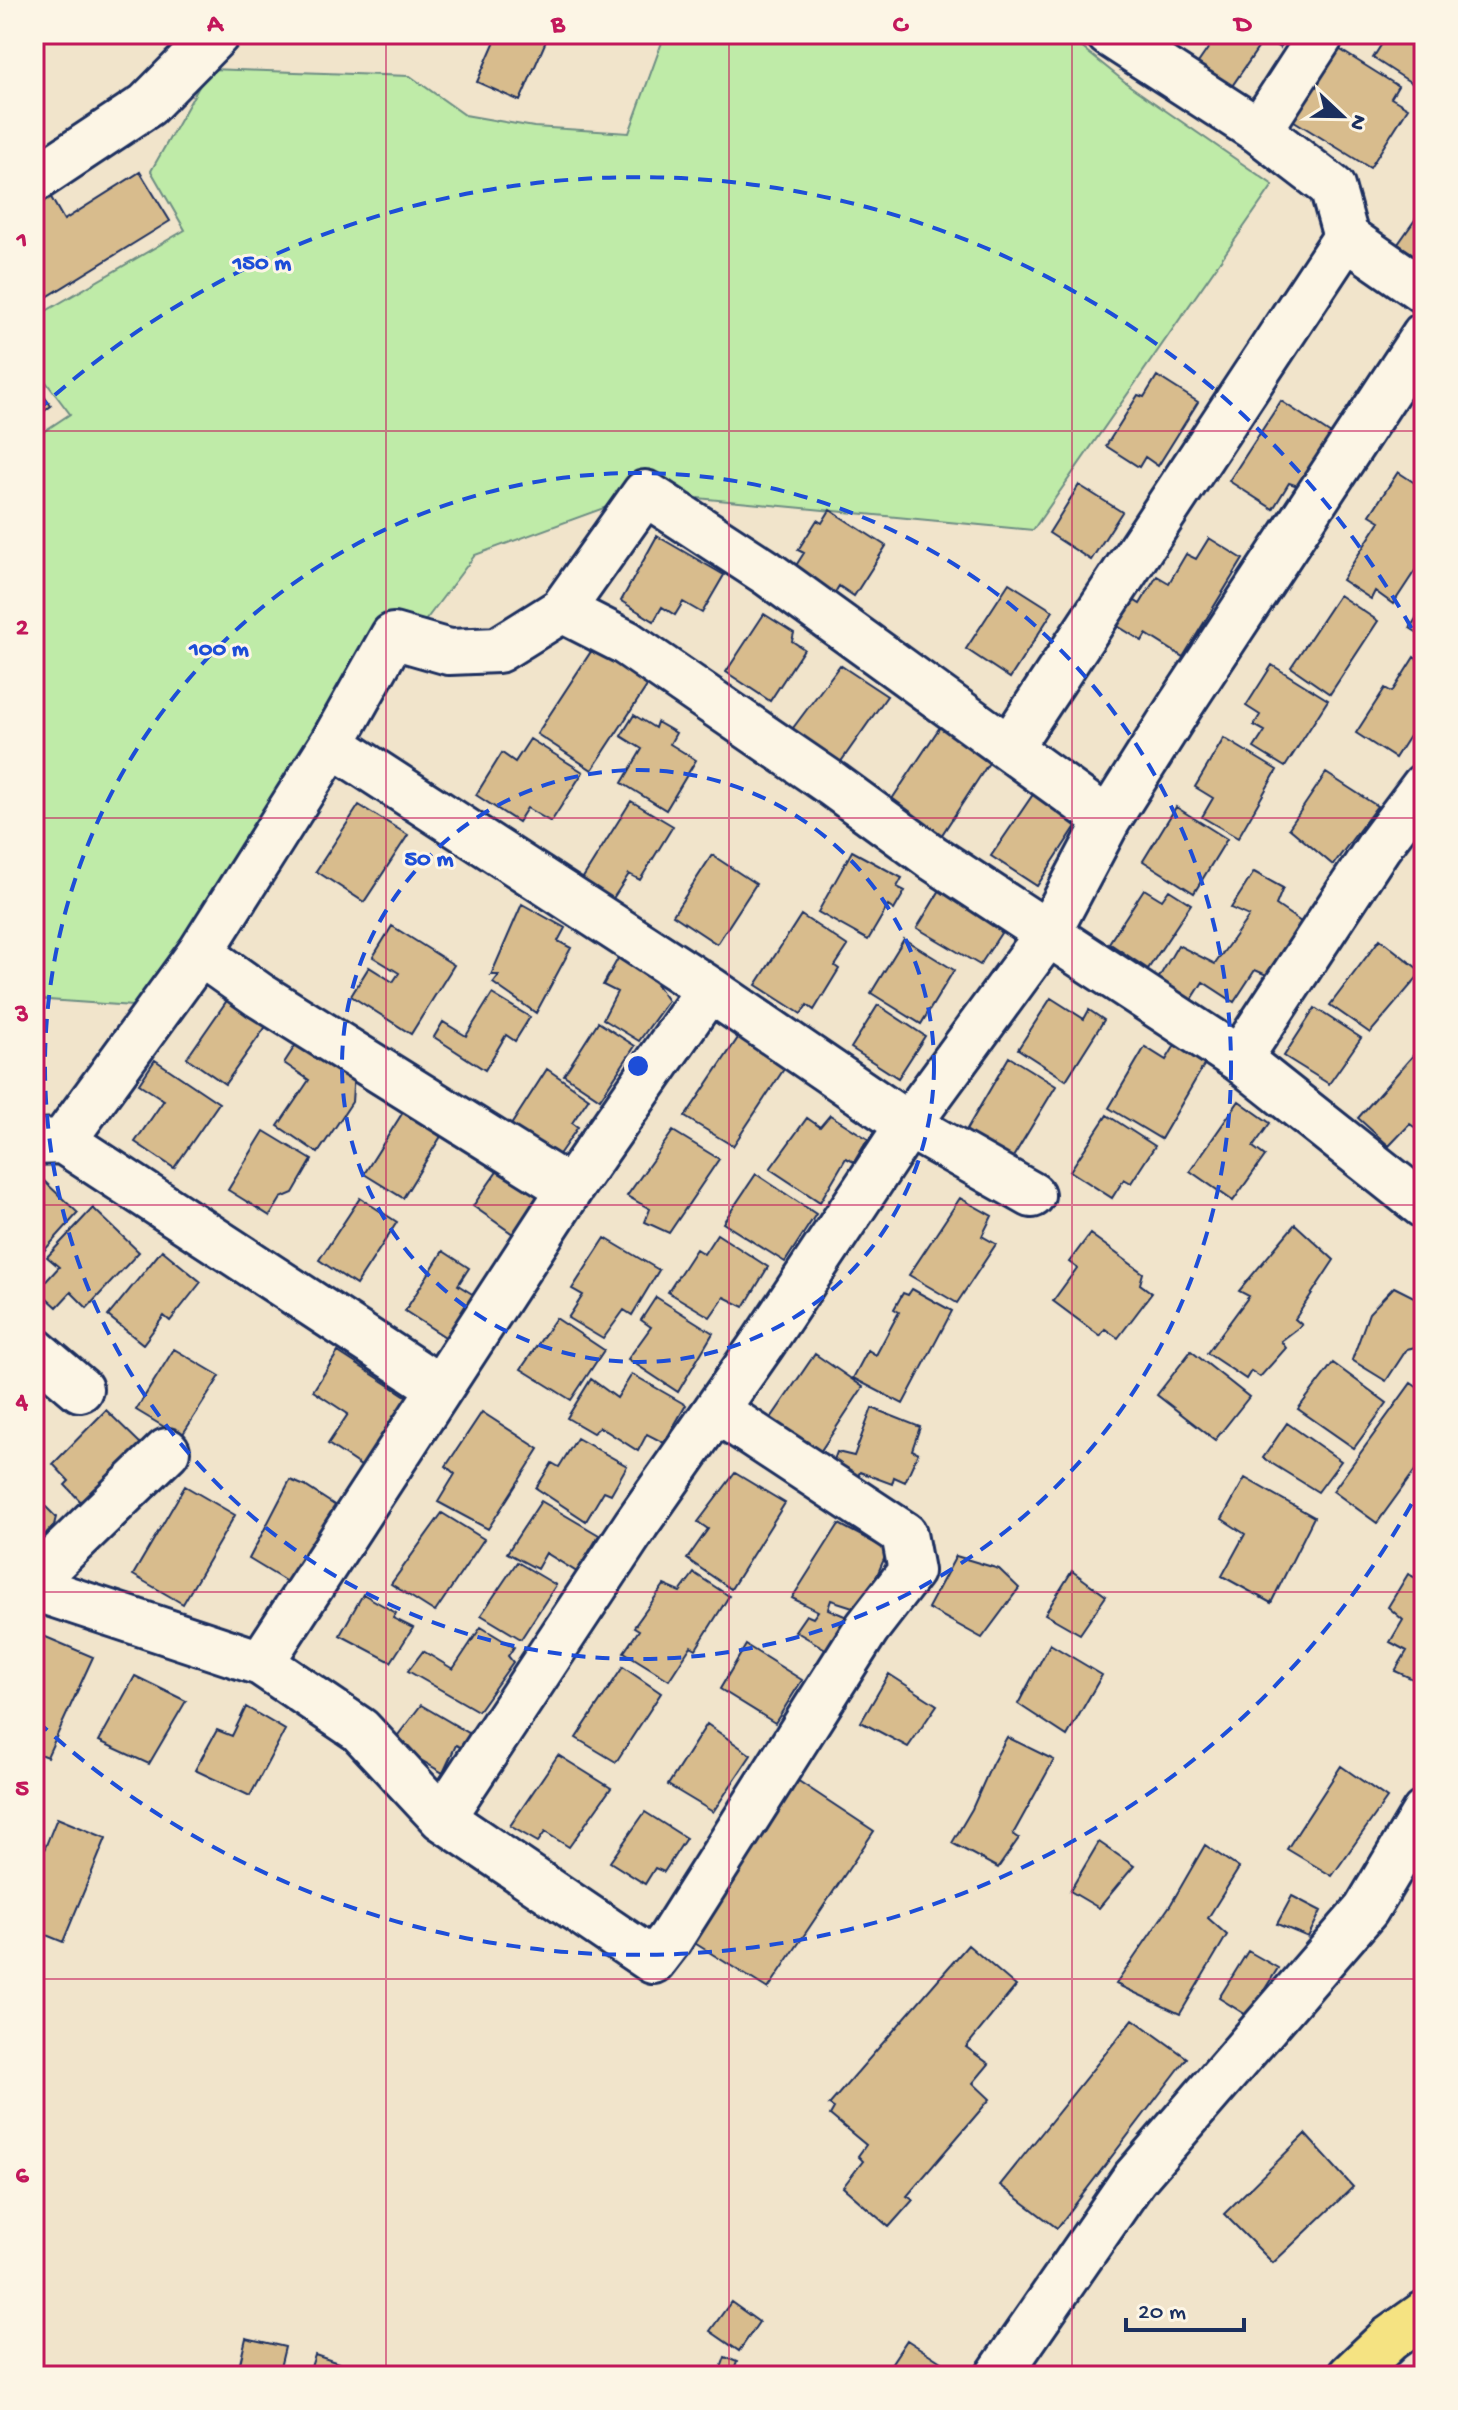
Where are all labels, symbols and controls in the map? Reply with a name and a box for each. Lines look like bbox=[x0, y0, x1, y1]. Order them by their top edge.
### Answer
text: A bbox=[206, 11, 224, 42]
text: B bbox=[550, 11, 566, 42]
text: C bbox=[893, 11, 910, 42]
text: D bbox=[1233, 11, 1253, 42]
north arrow bbox=[1302, 76, 1382, 156]
text: N bbox=[1342, 110, 1372, 134]
text: 1 bbox=[16, 227, 27, 258]
text: 150 m bbox=[232, 250, 291, 279]
text: 2 bbox=[16, 614, 29, 645]
text: 100 m bbox=[188, 636, 249, 665]
text: 50 m bbox=[405, 846, 453, 875]
text: 3 bbox=[14, 1001, 29, 1032]
centre of rings bbox=[624, 1052, 652, 1080]
text: 4 bbox=[15, 1388, 29, 1419]
text: 5 bbox=[15, 1775, 29, 1806]
text: 6 bbox=[15, 2162, 29, 2193]
scale bar bbox=[1126, 2282, 1244, 2332]
text: 20 m bbox=[1138, 2299, 1186, 2328]

